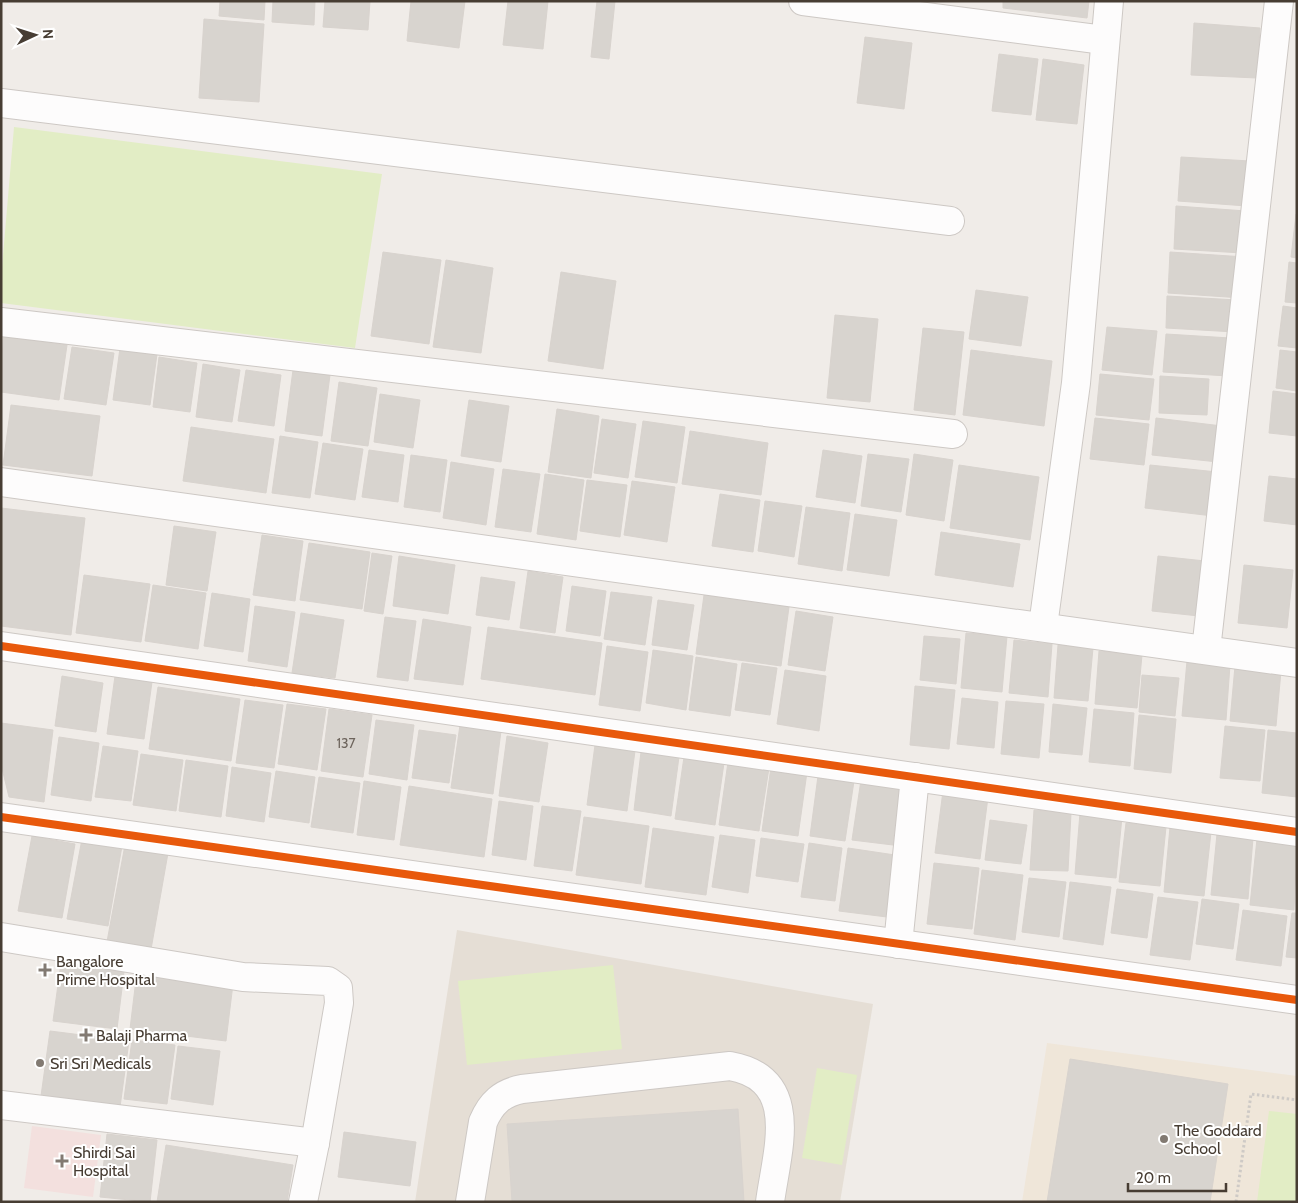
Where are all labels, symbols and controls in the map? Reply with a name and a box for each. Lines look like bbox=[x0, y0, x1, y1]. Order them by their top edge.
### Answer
north arrow bbox=[10, 10, 60, 60]
text: N bbox=[39, 29, 57, 40]
house number: 137 bbox=[336, 734, 356, 752]
place label: Bangalore Prime Hospital bbox=[56, 952, 155, 989]
marker: Bangalore Prime Hospital bbox=[38, 963, 52, 977]
place label: Balaji Pharma bbox=[96, 1026, 188, 1045]
marker: Balaji Pharma bbox=[80, 1029, 92, 1041]
place label: Sri Sri Medicals bbox=[50, 1054, 152, 1073]
marker: Sri Sri Medicals bbox=[34, 1057, 46, 1069]
place label: The Goddard School bbox=[1174, 1121, 1262, 1158]
marker: The Goddard School bbox=[1158, 1133, 1170, 1145]
place label: Shirdi Sai Hospital bbox=[73, 1143, 135, 1180]
marker: Shirdi Sai Hospital bbox=[55, 1154, 69, 1168]
scale bar bbox=[1128, 1160, 1226, 1192]
text: 20 m bbox=[1136, 1169, 1171, 1187]

